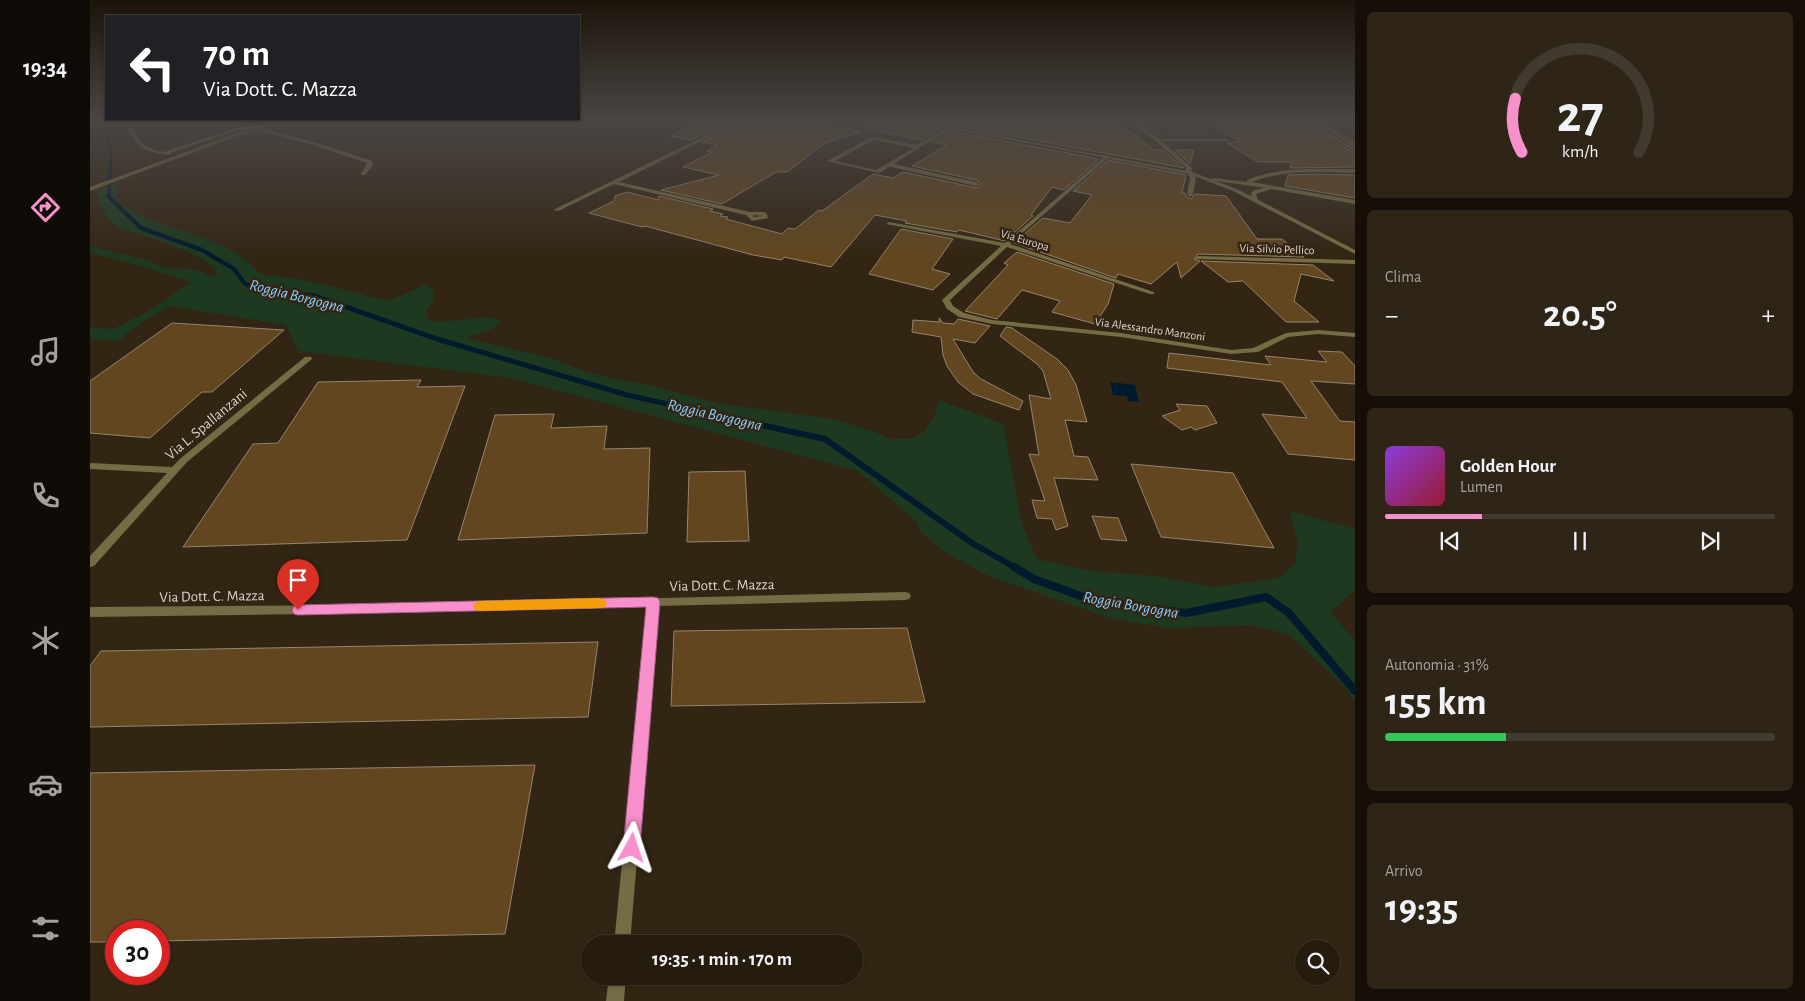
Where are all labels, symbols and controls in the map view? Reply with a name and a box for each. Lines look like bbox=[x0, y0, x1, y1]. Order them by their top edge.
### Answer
icon: left bbox=[120, 35, 185, 100]
text: 70 m bbox=[203, 37, 270, 72]
text: 19:34 bbox=[23, 57, 67, 79]
text: Via Dott. C. Mazza bbox=[203, 78, 357, 100]
text: 27 bbox=[1557, 89, 1603, 141]
text: km/h bbox=[1562, 143, 1598, 161]
icon: directions bbox=[28, 190, 63, 225]
street label: Via Europa bbox=[999, 227, 1051, 253]
street label: Via Silvio Pellico bbox=[1239, 242, 1315, 256]
text: Clima bbox=[1385, 269, 1421, 285]
water label: Roggia Borgogna bbox=[248, 277, 345, 315]
text: 20.5° bbox=[1543, 296, 1617, 334]
text: − bbox=[1385, 302, 1398, 330]
text: + bbox=[1762, 302, 1775, 330]
street label: Via Alessandro Manzoni bbox=[1094, 315, 1206, 343]
icon: music bbox=[28, 334, 63, 369]
street label: Via L. Spallanzani bbox=[163, 386, 250, 463]
water label: Roggia Borgogna bbox=[666, 396, 764, 434]
text: Golden Hour bbox=[1460, 457, 1556, 476]
icon: phone bbox=[28, 478, 63, 513]
text: Lumen bbox=[1460, 479, 1503, 495]
icon: previous bbox=[1436, 527, 1464, 555]
icon: pause bbox=[1566, 527, 1594, 555]
icon: next bbox=[1696, 527, 1724, 555]
pin bbox=[277, 559, 319, 610]
icon: arrive bbox=[284, 566, 312, 594]
street label: Via Dott. C. Mazza bbox=[669, 577, 775, 594]
street label: Via Dott. C. Mazza bbox=[159, 588, 265, 605]
water label: Roggia Borgogna bbox=[1082, 589, 1180, 621]
icon: climate bbox=[28, 623, 63, 658]
text: Autonomia · 31% bbox=[1385, 657, 1489, 673]
text: 155 km bbox=[1385, 684, 1487, 722]
icon: car bbox=[28, 767, 63, 802]
position arrow bbox=[605, 821, 657, 873]
text: Arrivo bbox=[1385, 863, 1423, 879]
text: 19:35 bbox=[1385, 890, 1459, 928]
icon: filters bbox=[28, 911, 63, 946]
speed limit sign: 30 bbox=[105, 920, 170, 985]
map controls bbox=[1295, 940, 1340, 985]
button: search bbox=[1295, 940, 1340, 985]
text: 19:35 · 1 min · 170 m bbox=[652, 950, 792, 969]

